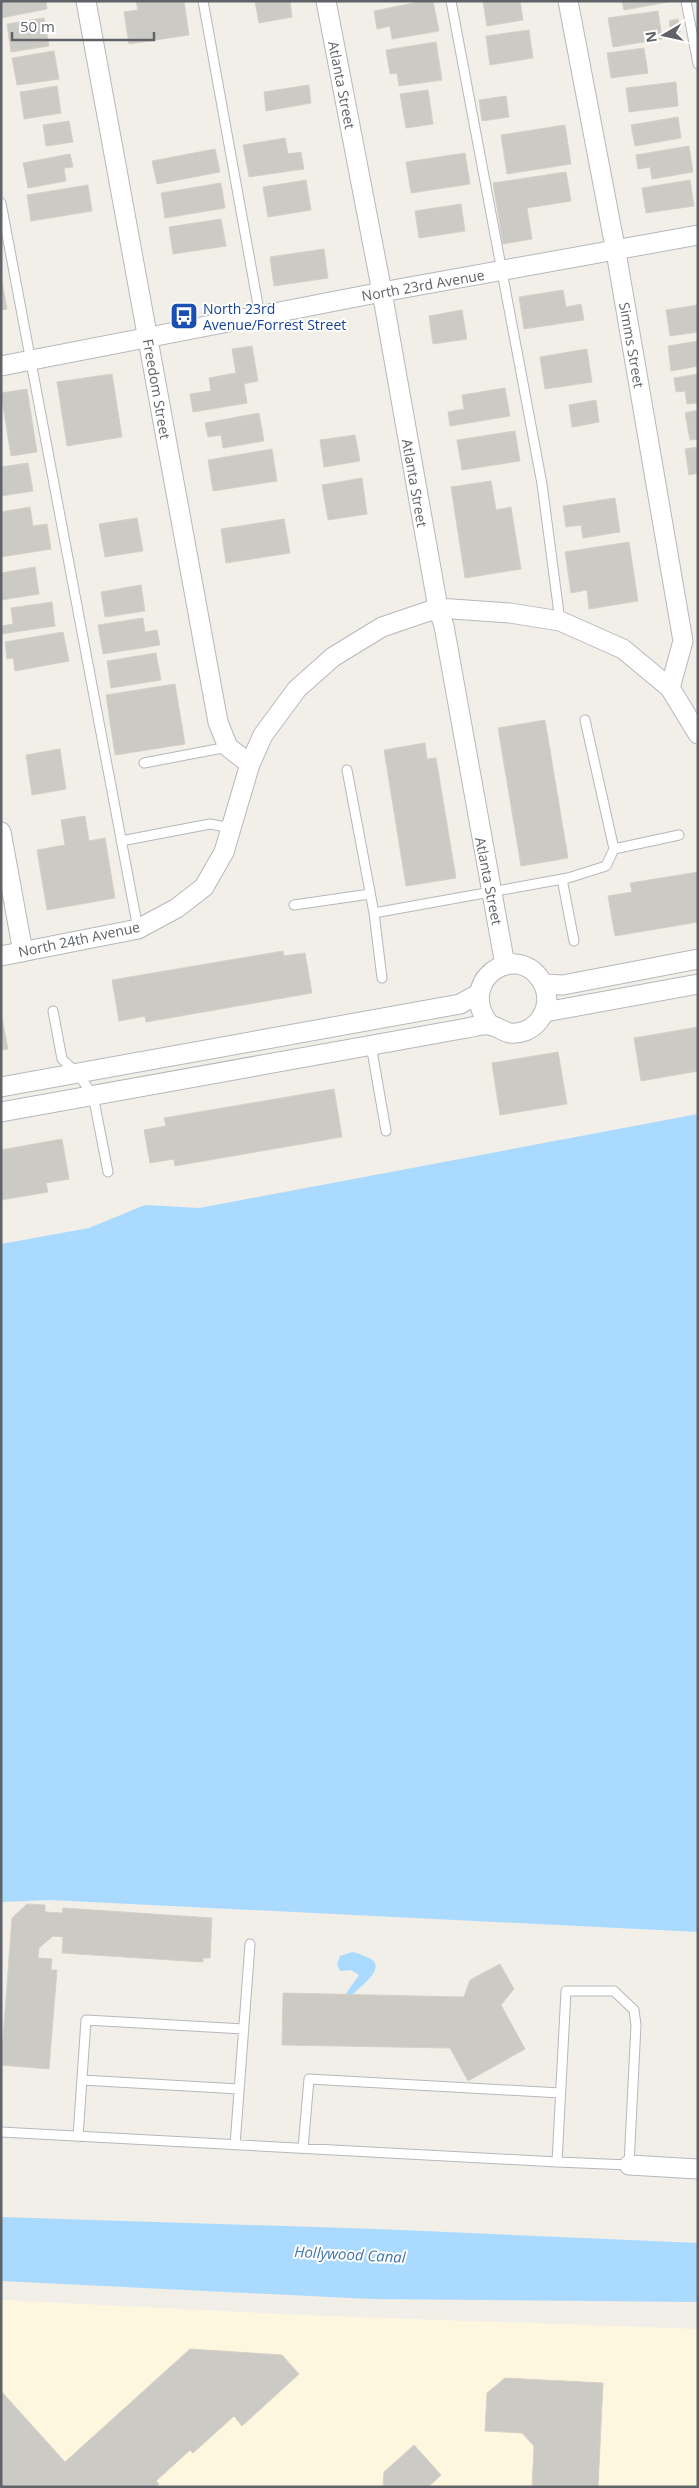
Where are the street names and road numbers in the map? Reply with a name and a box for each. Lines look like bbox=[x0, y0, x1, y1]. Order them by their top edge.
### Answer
street label: Atlanta Street bbox=[324, 39, 360, 131]
street label: North 23rd Avenue bbox=[360, 265, 486, 305]
street label: Simms Street bbox=[615, 301, 649, 389]
street label: Freedom Street bbox=[139, 337, 175, 441]
street label: Atlanta Street bbox=[398, 437, 432, 529]
street label: Atlanta Street bbox=[471, 835, 507, 927]
street label: North 24th Avenue bbox=[16, 917, 142, 961]

